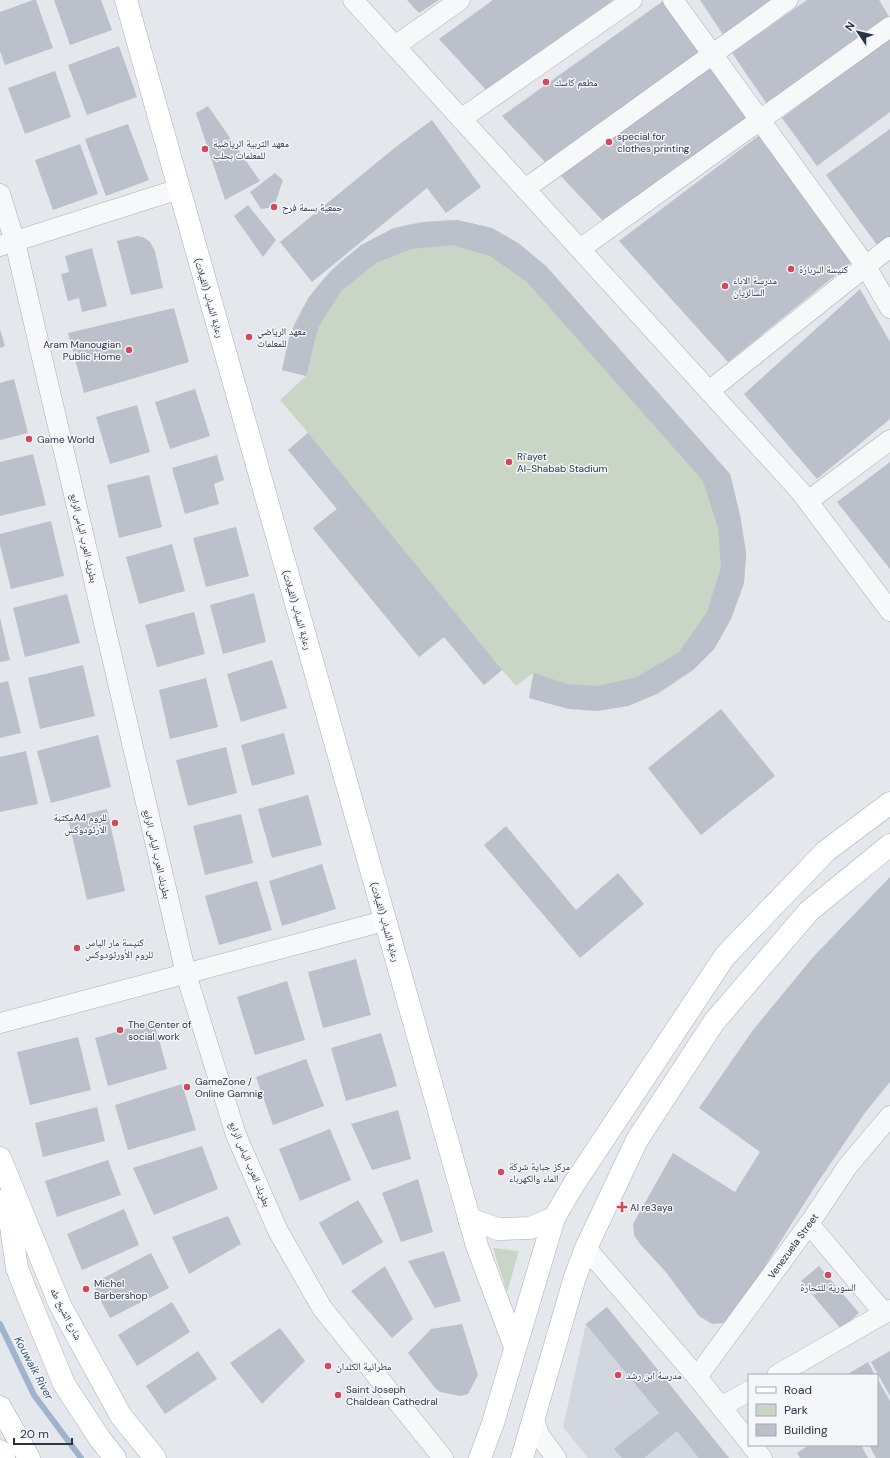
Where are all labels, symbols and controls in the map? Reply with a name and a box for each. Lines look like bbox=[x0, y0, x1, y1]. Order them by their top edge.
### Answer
north arrow bbox=[838, 12, 878, 52]
text: N bbox=[842, 19, 858, 34]
place label: مطعم كاسك bbox=[554, 76, 598, 90]
marker: مطعم كاسك bbox=[541, 77, 551, 87]
place label: special for clothes printing bbox=[617, 130, 690, 155]
place label: معهد التربية الرياضية للمعلمات بحلب bbox=[213, 137, 289, 162]
marker: special for clothes printing bbox=[604, 137, 614, 147]
marker: معهد التربية الرياضية للمعلمات بحلب bbox=[200, 144, 210, 154]
place label: جمعية بسمة فرح bbox=[282, 201, 343, 214]
marker: جمعية بسمة فرح bbox=[269, 202, 279, 212]
street label: رعاية الشباب (الفيلات) bbox=[191, 257, 227, 339]
place label: كنيسة البربارة bbox=[799, 263, 848, 276]
marker: كنيسة البربارة bbox=[786, 264, 796, 274]
place label: مدرسة الاباء السالزيان bbox=[733, 274, 778, 299]
marker: مدرسة الاباء السالزيان bbox=[720, 281, 730, 291]
place label: معهد الرياضي للمعلمات bbox=[257, 325, 307, 350]
marker: معهد الرياضي للمعلمات bbox=[244, 332, 254, 342]
place label: Aram Manougian Public Home bbox=[43, 338, 121, 363]
marker: Aram Manougian Public Home bbox=[124, 345, 134, 355]
place label: Game World bbox=[37, 433, 95, 446]
marker: Game World bbox=[24, 434, 34, 444]
place label: Ri'ayet Al-Shabab Stadium bbox=[517, 450, 607, 475]
marker: Ri'ayet Al-Shabab Stadium bbox=[504, 457, 514, 467]
street label: بطريك العرب الياس الرابع bbox=[67, 492, 101, 584]
street label: رعاية الشباب (الفيلات) bbox=[279, 569, 315, 651]
street label: بطريك العرب الياس الرابع bbox=[140, 808, 174, 900]
place label: مكتبةA4 للروم الأرثودوكس bbox=[53, 811, 107, 836]
marker: مكتبةA4 للروم الأرثودوكس bbox=[110, 818, 120, 828]
street label: رعاية الشباب (الفيلات) bbox=[367, 881, 403, 963]
place label: كنيسة مار الياس للروم الأورثودوكس bbox=[85, 936, 153, 962]
marker: كنيسة مار الياس للروم الأورثودوكس bbox=[72, 943, 82, 953]
place label: The Center of social work bbox=[128, 1018, 192, 1043]
marker: The Center of social work bbox=[115, 1025, 125, 1035]
place label: GameZone / Online Gamnig bbox=[195, 1075, 263, 1100]
marker: GameZone / Online Gamnig bbox=[182, 1082, 192, 1092]
street label: بطريك العرب الياس الرابع bbox=[226, 1119, 274, 1209]
place label: مركز جباية شركة الماء والكهرباء bbox=[509, 1160, 571, 1185]
marker: مركز جباية شركة الماء والكهرباء bbox=[496, 1167, 506, 1177]
place label: Al re3aya bbox=[630, 1201, 673, 1214]
marker: Al re3aya bbox=[617, 1202, 627, 1212]
street label: Venezuela Street bbox=[765, 1211, 821, 1281]
marker: السورية للتجارة bbox=[823, 1270, 833, 1280]
place label: Michel Barbershop bbox=[94, 1277, 148, 1302]
place label: السورية للتجارة bbox=[800, 1281, 856, 1294]
marker: Michel Barbershop bbox=[81, 1284, 91, 1294]
street label: شارع الشيخ طه bbox=[47, 1286, 85, 1343]
water label: Kouwaik River bbox=[11, 1334, 57, 1403]
place label: مطرانية الكلدان bbox=[336, 1360, 392, 1373]
marker: مطرانية الكلدان bbox=[323, 1361, 333, 1371]
place label: مدرسة ابن رشد bbox=[626, 1369, 682, 1382]
marker: مدرسة ابن رشد bbox=[613, 1370, 623, 1380]
legend bbox=[748, 1374, 878, 1446]
text: Road bbox=[784, 1382, 812, 1398]
place label: Saint Joseph Chaldean Cathedral bbox=[346, 1383, 438, 1408]
marker: Saint Joseph Chaldean Cathedral bbox=[333, 1390, 343, 1400]
text: Park bbox=[784, 1402, 808, 1418]
scale bar bbox=[14, 1420, 72, 1446]
text: Building bbox=[784, 1422, 828, 1438]
text: 20 m bbox=[20, 1426, 49, 1442]

